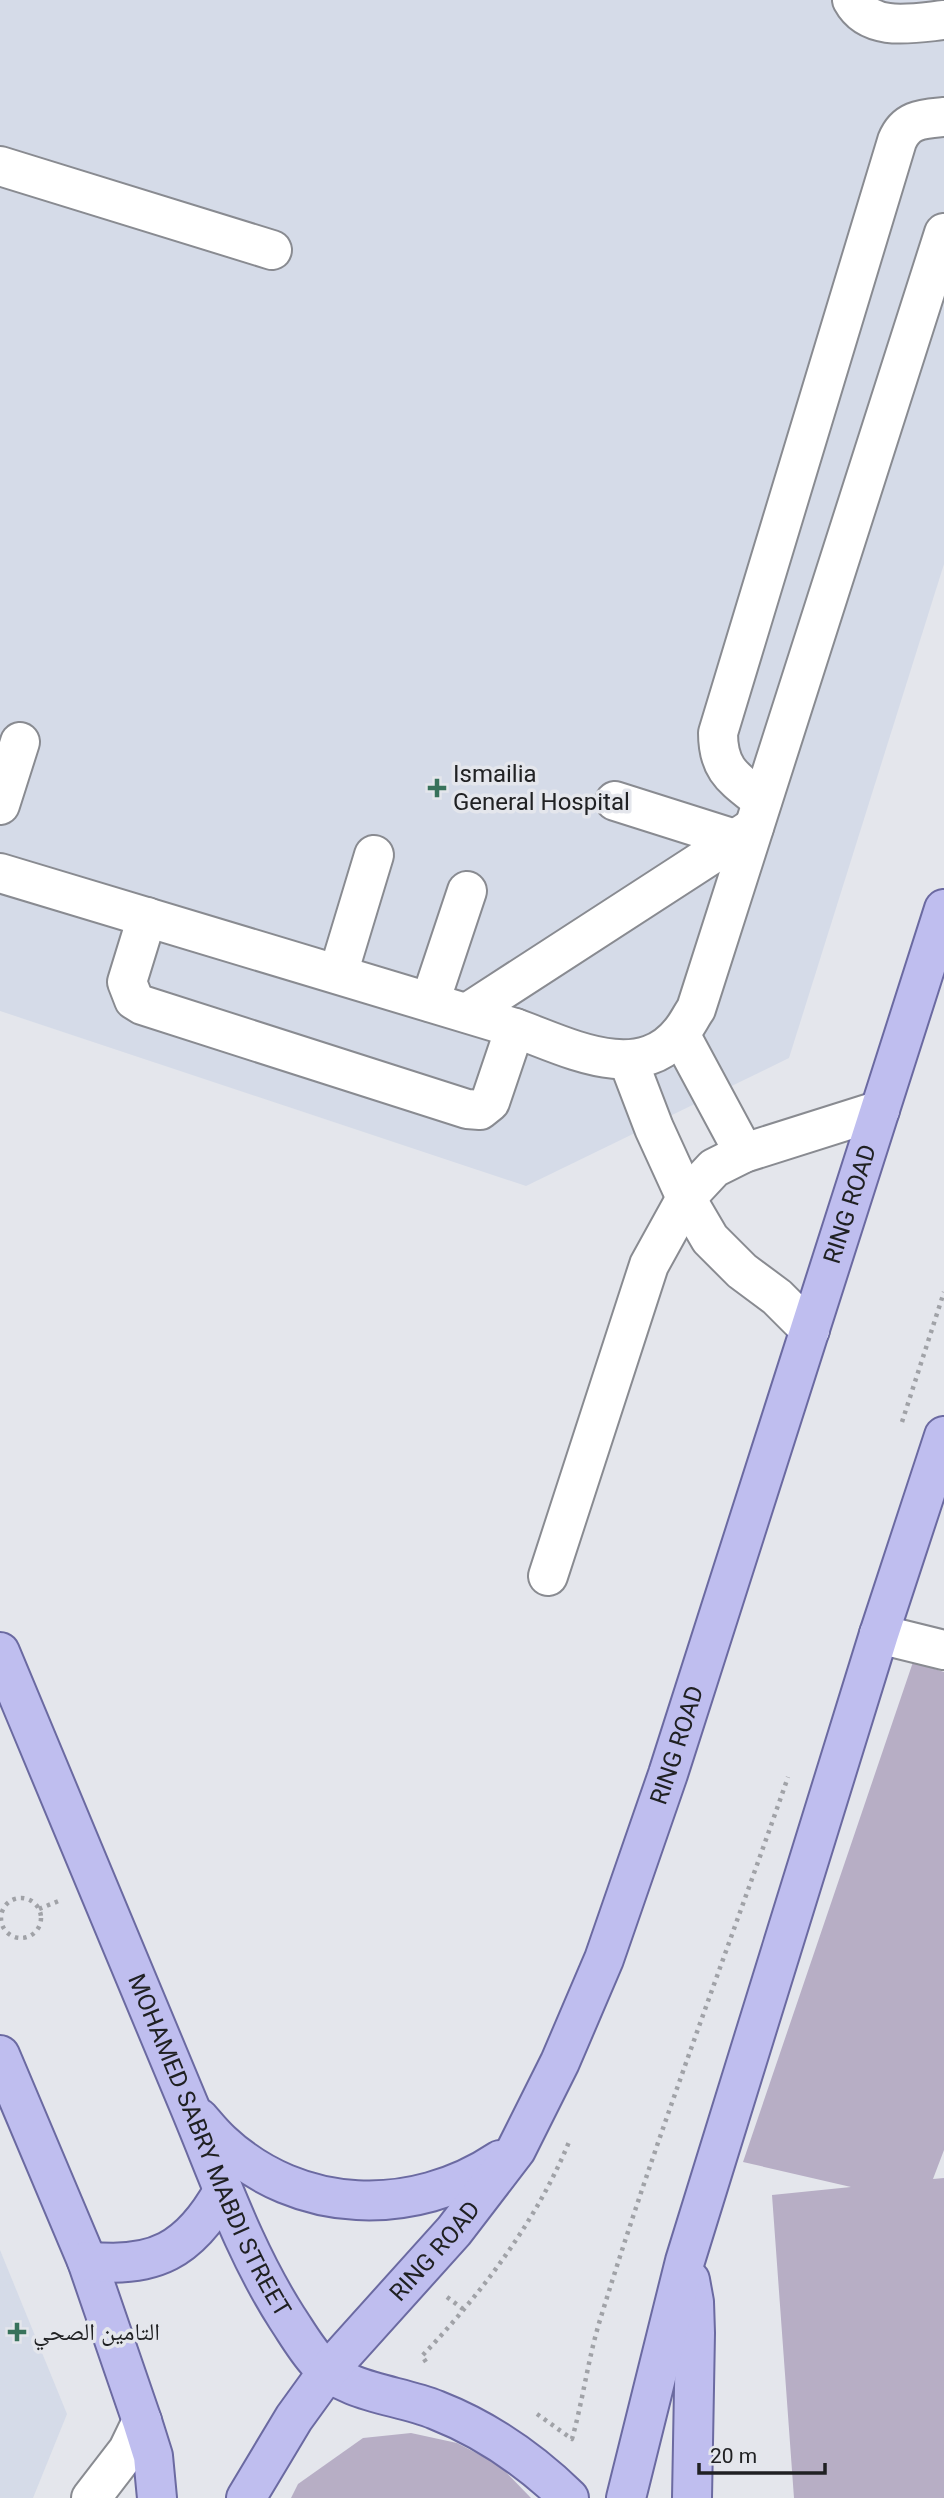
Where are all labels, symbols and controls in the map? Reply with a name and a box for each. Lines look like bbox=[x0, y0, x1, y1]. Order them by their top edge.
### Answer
place label: Ismailia General Hospital bbox=[453, 760, 630, 816]
marker: Ismailia General Hospital bbox=[427, 778, 447, 798]
street label: RING ROAD bbox=[818, 1141, 882, 1267]
street label: RING ROAD bbox=[644, 1682, 709, 1808]
street label: MOHAMED SABRY MABDI STREET bbox=[122, 1970, 297, 2322]
street label: RING ROAD bbox=[384, 2196, 486, 2307]
place label: التامين الصحي bbox=[33, 2318, 160, 2351]
marker: التامين الصحي bbox=[7, 2322, 27, 2342]
scale bar bbox=[699, 2432, 825, 2476]
text: 20 m bbox=[710, 2444, 757, 2468]

